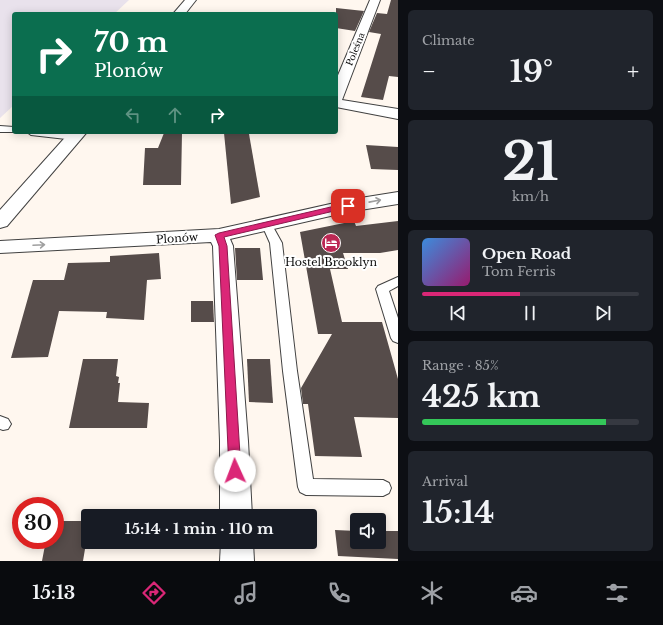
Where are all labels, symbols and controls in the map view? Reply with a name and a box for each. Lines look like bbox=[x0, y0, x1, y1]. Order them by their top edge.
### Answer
text: 70 m bbox=[94, 25, 168, 60]
icon: right bbox=[28, 28, 80, 80]
street label: Poleśna bbox=[343, 31, 367, 67]
text: Climate bbox=[422, 32, 475, 49]
text: 19° bbox=[510, 53, 553, 90]
text: − bbox=[422, 58, 436, 85]
text: + bbox=[627, 58, 639, 85]
text: Plonów bbox=[94, 60, 163, 82]
icon: left bbox=[122, 104, 144, 126]
icon: ahead bbox=[164, 104, 186, 126]
icon: right bbox=[206, 104, 228, 126]
text: 21 bbox=[502, 130, 559, 194]
text: km/h bbox=[512, 188, 549, 205]
pin bbox=[331, 189, 365, 223]
icon: arrive bbox=[337, 195, 359, 217]
one-way arrow bbox=[368, 196, 381, 204]
street label: Plonów bbox=[155, 230, 199, 246]
hotel icon: Hostel Brooklyn bbox=[320, 232, 342, 254]
one-way arrow bbox=[32, 242, 45, 249]
text: Open Road bbox=[482, 244, 571, 263]
place label: Hostel Brooklyn bbox=[285, 255, 377, 269]
text: Tom Ferris bbox=[482, 263, 556, 280]
icon: previous bbox=[447, 302, 469, 324]
icon: pause bbox=[519, 302, 541, 324]
icon: next bbox=[592, 302, 614, 324]
text: Range · 85% bbox=[422, 357, 499, 374]
text: 425 km bbox=[422, 378, 540, 415]
position arrow bbox=[214, 450, 256, 492]
text: Arrival bbox=[422, 473, 468, 490]
text: 15:14 bbox=[422, 494, 494, 531]
speed limit sign: 30 bbox=[12, 497, 64, 549]
map controls bbox=[350, 513, 386, 549]
button: sound bbox=[350, 513, 386, 549]
text: 15:14 · 1 min · 110 m bbox=[124, 519, 274, 538]
icon: directions bbox=[140, 579, 168, 607]
icon: music bbox=[232, 579, 260, 607]
icon: phone bbox=[325, 579, 353, 607]
icon: climate bbox=[418, 579, 446, 607]
icon: car bbox=[510, 579, 538, 607]
icon: filters bbox=[603, 579, 631, 607]
text: 15:13 bbox=[32, 582, 75, 604]

